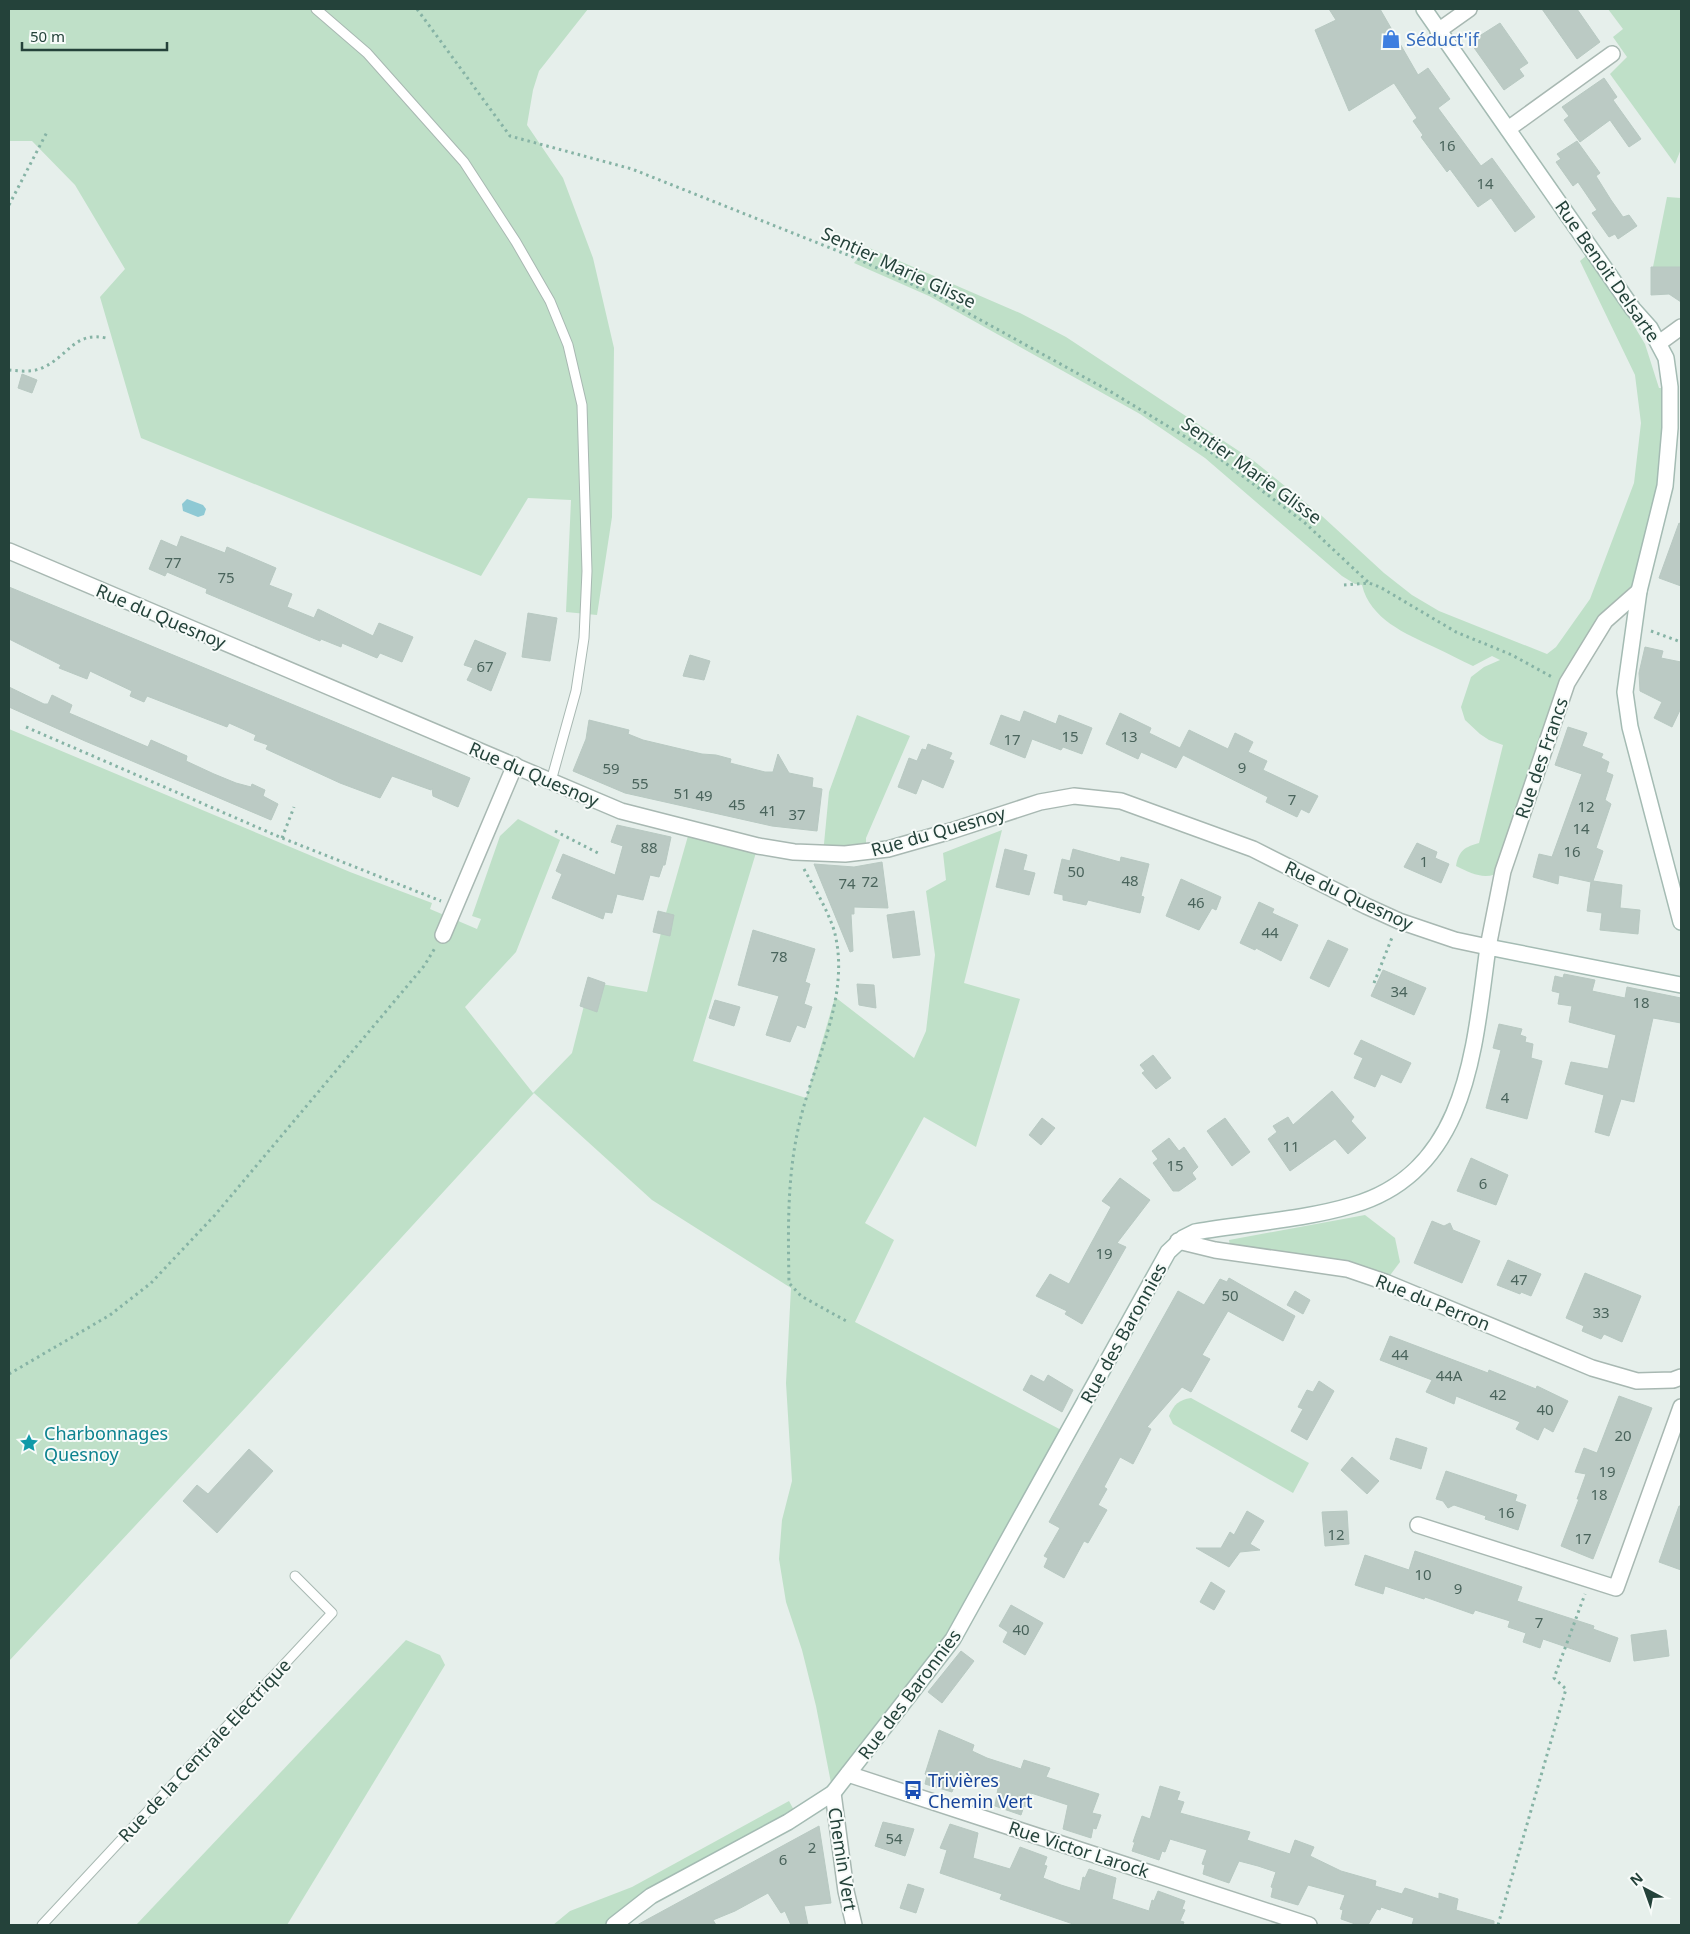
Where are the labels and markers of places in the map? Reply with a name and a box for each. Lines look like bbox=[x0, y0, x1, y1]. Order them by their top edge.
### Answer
place label: Séduct'if bbox=[1406, 27, 1479, 51]
shop icon: Séduct'if bbox=[1380, 28, 1402, 50]
place label: Charbonnages Quesnoy bbox=[44, 1421, 168, 1466]
place icon: Charbonnages Quesnoy bbox=[18, 1432, 40, 1454]
place label: Trivières Chemin Vert bbox=[928, 1768, 1033, 1813]
bus stop icon: Trivières Chemin Vert bbox=[902, 1779, 924, 1801]

